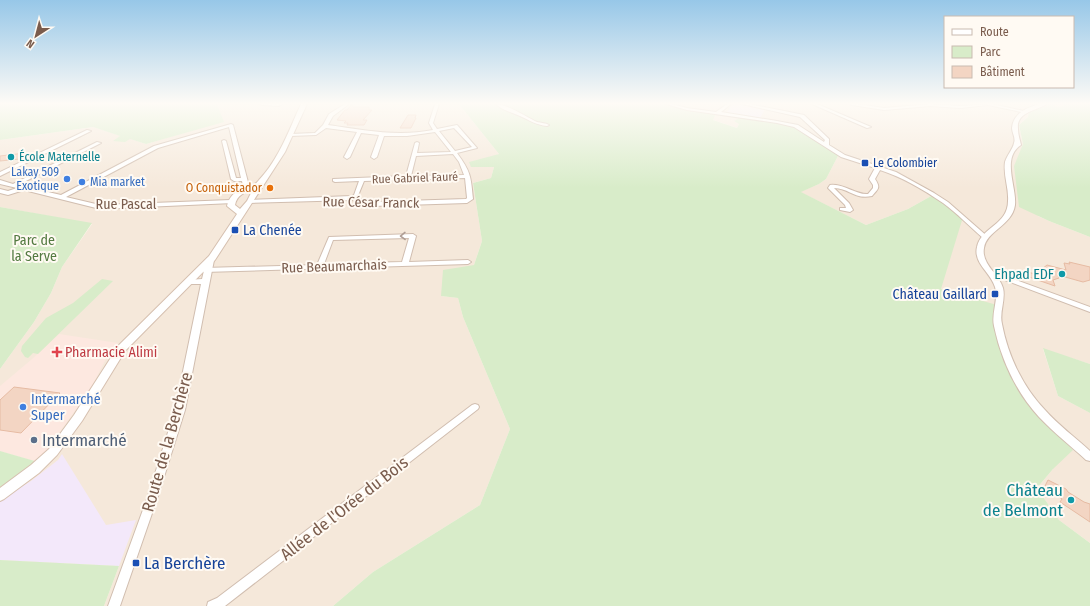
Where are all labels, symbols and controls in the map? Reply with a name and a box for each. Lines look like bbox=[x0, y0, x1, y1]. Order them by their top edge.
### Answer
north arrow bbox=[16, 16, 56, 56]
legend bbox=[944, 16, 1074, 88]
text: Route bbox=[980, 25, 1009, 39]
text: N bbox=[24, 36, 37, 51]
text: Parc bbox=[980, 45, 1001, 59]
text: Bâtiment bbox=[980, 65, 1025, 79]
place label: École Maternelle bbox=[19, 149, 100, 164]
marker: École Maternelle bbox=[6, 152, 16, 162]
place label: Le Colombier bbox=[873, 156, 938, 170]
marker: Le Colombier bbox=[860, 158, 870, 168]
place label: Lakay 509 Exotique bbox=[11, 165, 59, 193]
street label: Rue Gabriel Fauré bbox=[372, 169, 458, 187]
marker: Lakay 509 Exotique bbox=[62, 174, 72, 184]
place label: Mia market bbox=[90, 175, 145, 189]
marker: Mia market bbox=[77, 177, 87, 187]
place label: O Conquistador bbox=[186, 181, 263, 195]
marker: O Conquistador bbox=[265, 183, 275, 193]
street label: Rue César Franck bbox=[323, 193, 420, 212]
street label: Rue Pascal bbox=[96, 196, 157, 213]
place label: La Chenée bbox=[243, 222, 302, 239]
marker: La Chenée bbox=[230, 225, 240, 235]
park label: Parc de la Serve bbox=[11, 232, 57, 265]
one-way arrow bbox=[400, 232, 406, 240]
street label: Rue Beaumarchais bbox=[281, 256, 387, 277]
place label: Ehpad EDF bbox=[994, 266, 1054, 283]
marker: Ehpad EDF bbox=[1057, 269, 1067, 279]
place label: Château Gaillard bbox=[893, 286, 987, 303]
marker: Château Gaillard bbox=[990, 289, 1000, 299]
place label: Pharmacie Alimi bbox=[65, 344, 157, 361]
marker: Pharmacie Alimi bbox=[52, 347, 62, 357]
street label: Route de la Berchère bbox=[137, 370, 197, 514]
place label: Intermarché Super bbox=[31, 391, 101, 424]
marker: Intermarché Super bbox=[18, 402, 28, 412]
place label: Intermarché bbox=[42, 430, 127, 451]
marker: Intermarché bbox=[29, 435, 39, 445]
street label: Allée de l'Orée du Bois bbox=[276, 452, 412, 565]
place label: Château de Belmont bbox=[983, 480, 1063, 521]
marker: Château de Belmont bbox=[1066, 495, 1076, 505]
place label: La Berchère bbox=[144, 553, 225, 574]
marker: La Berchère bbox=[131, 558, 141, 568]

